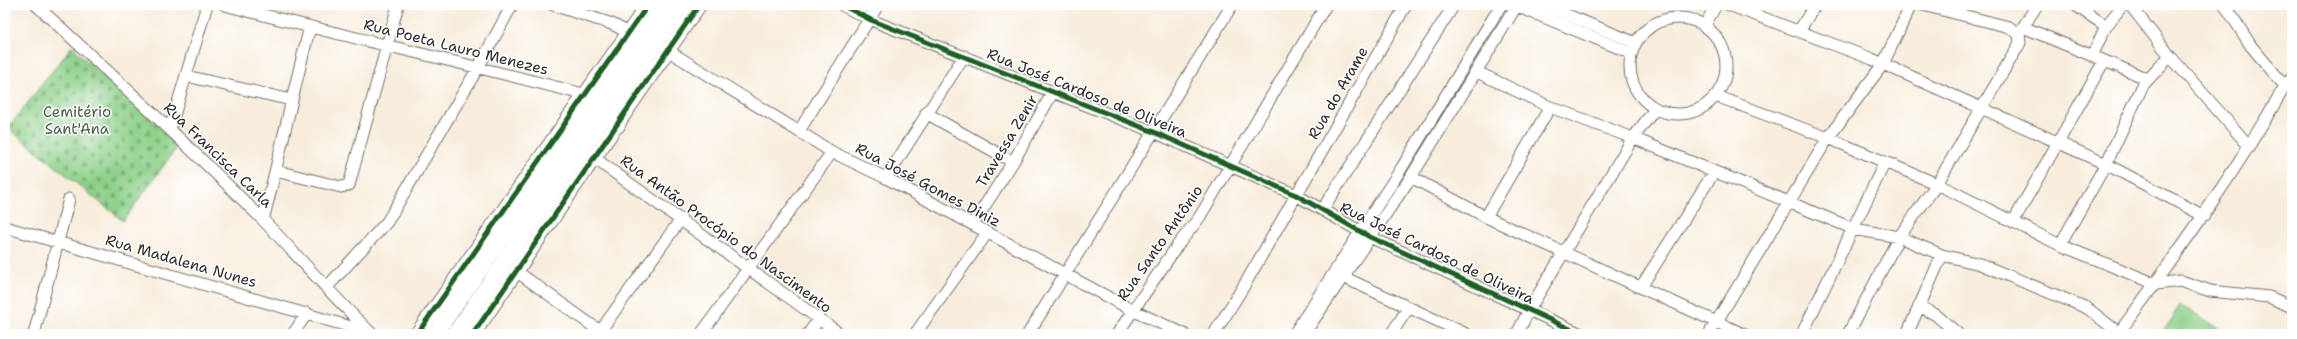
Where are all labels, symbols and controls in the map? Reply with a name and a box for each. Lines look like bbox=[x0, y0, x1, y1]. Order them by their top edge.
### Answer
street label: Rua Poeta Lauro Menezes bbox=[362, 14, 550, 80]
street label: Rua do Arame bbox=[1303, 43, 1373, 143]
street label: Rua José Cardoso de Oliveira bbox=[984, 44, 1190, 143]
street label: Travessa Zenir bbox=[971, 91, 1043, 191]
street label: Rua Francisca Carla bbox=[159, 98, 277, 213]
park label: Cemitério Sant'Ana bbox=[43, 102, 111, 139]
street label: Rua José Gomes Diniz bbox=[852, 138, 1004, 232]
street label: Rua Antão Procópio do Nascimento bbox=[616, 150, 836, 318]
street label: Rua Santo Antônio bbox=[1113, 181, 1207, 305]
street label: Rua José Cardoso de Oliveira bbox=[1337, 197, 1538, 309]
street label: Rua Madalena Nunes bbox=[103, 230, 259, 292]

